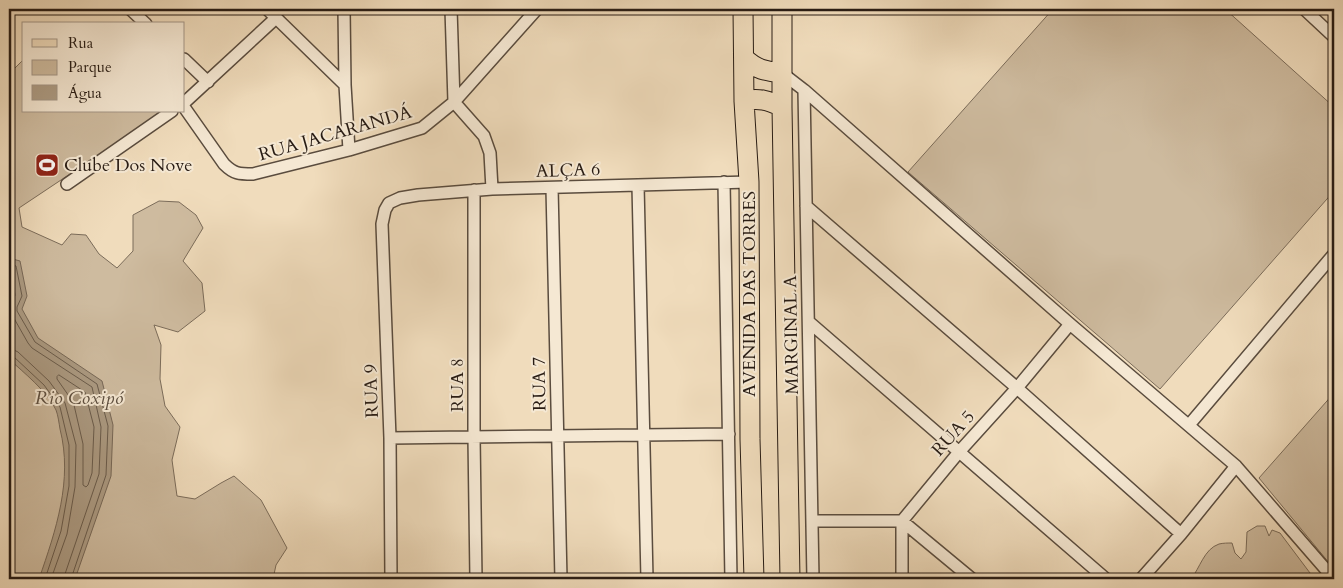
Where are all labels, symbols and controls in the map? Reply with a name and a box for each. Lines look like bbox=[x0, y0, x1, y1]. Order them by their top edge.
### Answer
legend bbox=[22, 22, 185, 112]
text: Rua bbox=[68, 33, 94, 53]
text: Parque bbox=[68, 57, 112, 77]
text: Água bbox=[68, 83, 102, 103]
street label: RUA JACARANDÁ bbox=[256, 100, 415, 167]
sports icon: Clube Dos Nove bbox=[34, 152, 60, 178]
place label: Clube Dos Nove bbox=[64, 153, 192, 178]
street label: ALÇA 6 bbox=[535, 157, 601, 184]
street label: AVENIDA DAS TORRES bbox=[737, 191, 762, 397]
street label: MARGINAL A bbox=[778, 275, 805, 395]
street label: RUA 7 bbox=[527, 357, 552, 411]
street label: RUA 8 bbox=[445, 358, 470, 412]
street label: RUA 9 bbox=[358, 364, 385, 418]
water label: Rio Coxipó bbox=[35, 385, 124, 411]
street label: RUA 5 bbox=[926, 405, 981, 462]

